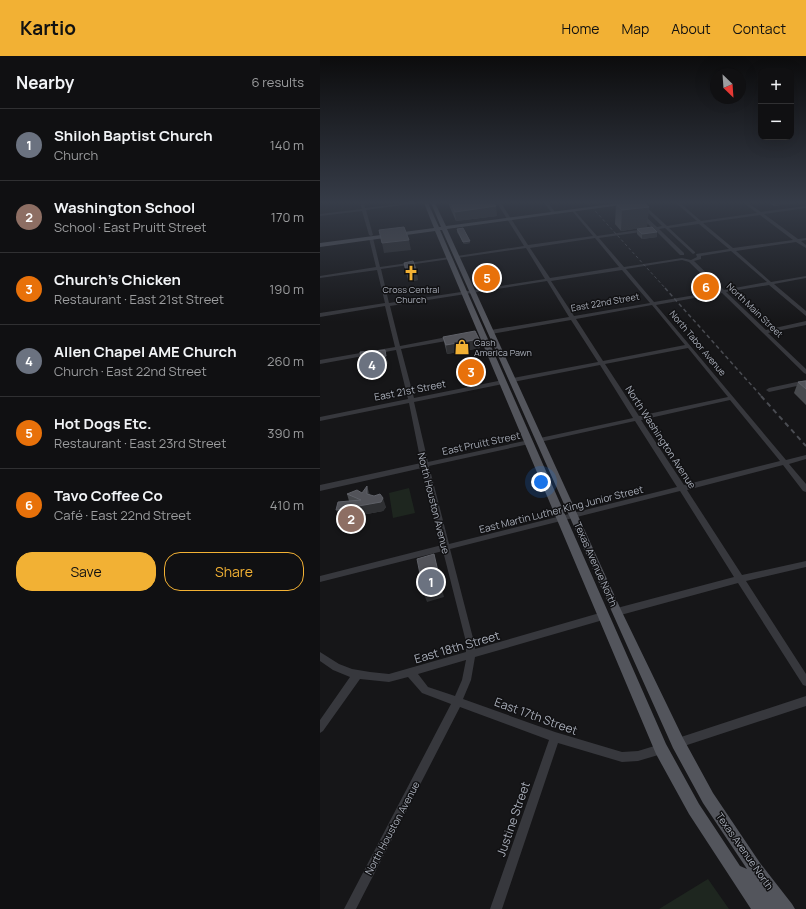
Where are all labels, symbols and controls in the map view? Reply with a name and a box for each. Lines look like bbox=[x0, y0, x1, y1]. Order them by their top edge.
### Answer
text: Kartio bbox=[20, 15, 76, 41]
text: Home bbox=[562, 19, 599, 38]
text: Map bbox=[621, 19, 649, 38]
text: About bbox=[671, 19, 711, 38]
text: Contact bbox=[733, 19, 786, 38]
north arrow bbox=[710, 68, 746, 104]
map controls bbox=[758, 68, 794, 140]
button: + bbox=[758, 68, 794, 104]
text: Nearby bbox=[16, 71, 74, 94]
text: 6 results bbox=[252, 73, 304, 91]
button: − bbox=[758, 104, 794, 140]
text: Shiloh Baptist Church bbox=[54, 125, 213, 146]
text: 1 bbox=[26, 136, 32, 154]
text: 140 m bbox=[270, 136, 304, 154]
text: Church bbox=[54, 146, 98, 164]
text: Washington School bbox=[54, 197, 195, 218]
text: 2 bbox=[25, 208, 33, 226]
text: 170 m bbox=[271, 208, 304, 226]
text: School · East Pruitt Street bbox=[54, 218, 206, 236]
pin: 5 bbox=[474, 263, 500, 293]
church icon: Cross Central Church bbox=[402, 264, 420, 282]
text: Church's Chicken bbox=[54, 269, 181, 290]
pin: 6 bbox=[693, 272, 719, 302]
text: 3 bbox=[25, 280, 33, 298]
text: 190 m bbox=[269, 280, 304, 298]
street label: North Main Street bbox=[724, 280, 786, 341]
place label: Cross Central Church bbox=[383, 283, 439, 306]
text: Restaurant · East 21st Street bbox=[54, 290, 224, 308]
street label: East 22nd Street bbox=[570, 290, 641, 314]
street label: North Tabor Avenue bbox=[667, 308, 729, 378]
place label: Cash America Pawn bbox=[474, 336, 532, 359]
shop icon: Cash America Pawn bbox=[453, 338, 471, 356]
text: Allen Chapel AME Church bbox=[54, 341, 237, 362]
pin: 4 bbox=[359, 350, 385, 380]
text: 4 bbox=[25, 352, 33, 370]
text: 260 m bbox=[267, 352, 304, 370]
pin: 3 bbox=[458, 357, 484, 387]
text: Church · East 22nd Street bbox=[54, 362, 207, 380]
street label: East 21st Street bbox=[373, 376, 447, 404]
street label: North Washington Avenue bbox=[622, 383, 700, 491]
text: Hot Dogs Etc. bbox=[54, 413, 151, 434]
text: 5 bbox=[25, 424, 33, 442]
text: 390 m bbox=[267, 424, 304, 442]
street label: East Pruitt Street bbox=[441, 428, 521, 458]
text: Restaurant · East 23rd Street bbox=[54, 434, 226, 452]
street label: North Houston Avenue bbox=[415, 451, 453, 555]
your location bbox=[531, 472, 551, 492]
street label: East Martin Luther King Junior Street bbox=[477, 482, 645, 536]
text: Tavo Coffee Co bbox=[54, 485, 163, 506]
text: 6 bbox=[25, 496, 33, 514]
text: 410 m bbox=[270, 496, 304, 514]
pin: 2 bbox=[338, 504, 364, 534]
text: Café · East 22nd Street bbox=[54, 506, 191, 524]
street label: Texas Avenue North bbox=[571, 519, 621, 609]
button: Save bbox=[16, 552, 156, 591]
button: Share bbox=[164, 552, 304, 591]
pin: 1 bbox=[418, 567, 444, 597]
street label: East 18th Street bbox=[412, 627, 502, 667]
street label: East 17th Street bbox=[492, 693, 580, 739]
street label: North Houston Avenue bbox=[361, 779, 423, 877]
street label: Justine Street bbox=[492, 779, 534, 859]
street label: Texas Avenue North bbox=[713, 810, 777, 892]

